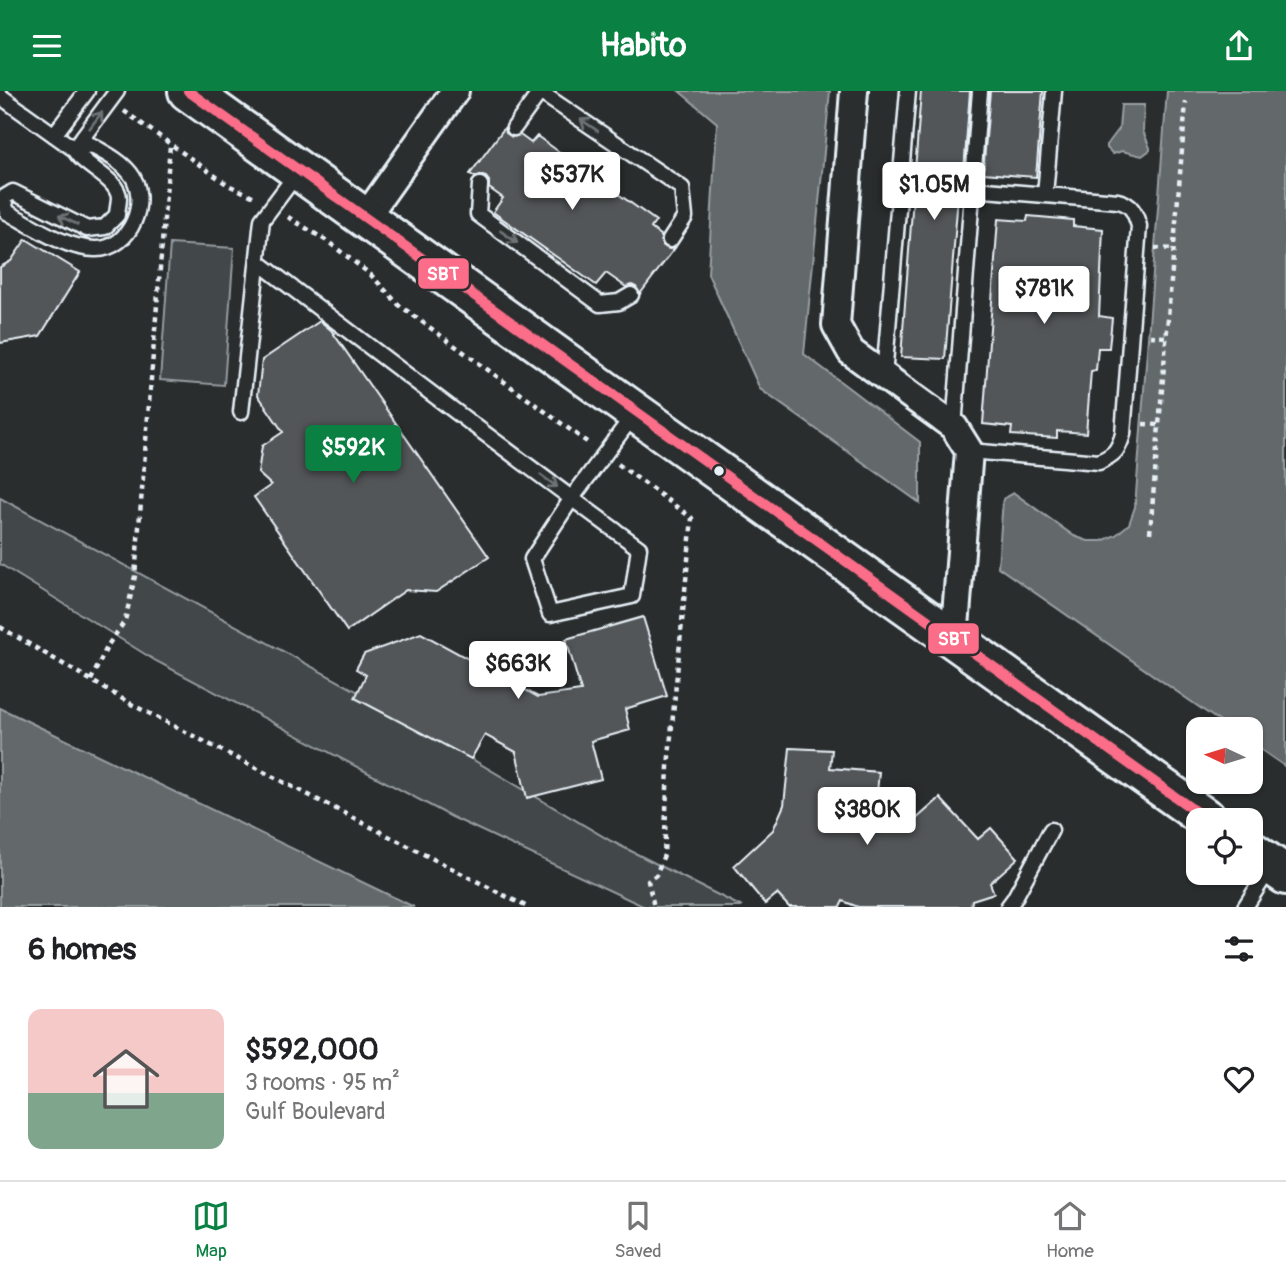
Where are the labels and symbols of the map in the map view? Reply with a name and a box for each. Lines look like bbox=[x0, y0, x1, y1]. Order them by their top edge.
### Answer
one-way arrow bbox=[88, 111, 103, 130]
one-way arrow bbox=[580, 118, 599, 132]
pin: $537K bbox=[523, 152, 621, 212]
pin: $1.05M bbox=[877, 163, 991, 222]
one-way arrow bbox=[58, 212, 79, 226]
one-way arrow bbox=[499, 230, 518, 244]
line badge: SBT bbox=[417, 257, 470, 290]
text: SBT bbox=[427, 262, 460, 286]
pin: $781K bbox=[995, 267, 1093, 326]
pin: $592K bbox=[304, 425, 402, 485]
unlabelled marker bbox=[712, 464, 726, 478]
one-way arrow bbox=[539, 474, 558, 489]
line badge: SBT bbox=[927, 622, 980, 655]
text: SBT bbox=[938, 627, 971, 651]
pin: $663K bbox=[469, 641, 567, 701]
north arrow bbox=[1186, 717, 1264, 795]
pin: $380K bbox=[818, 787, 916, 847]

